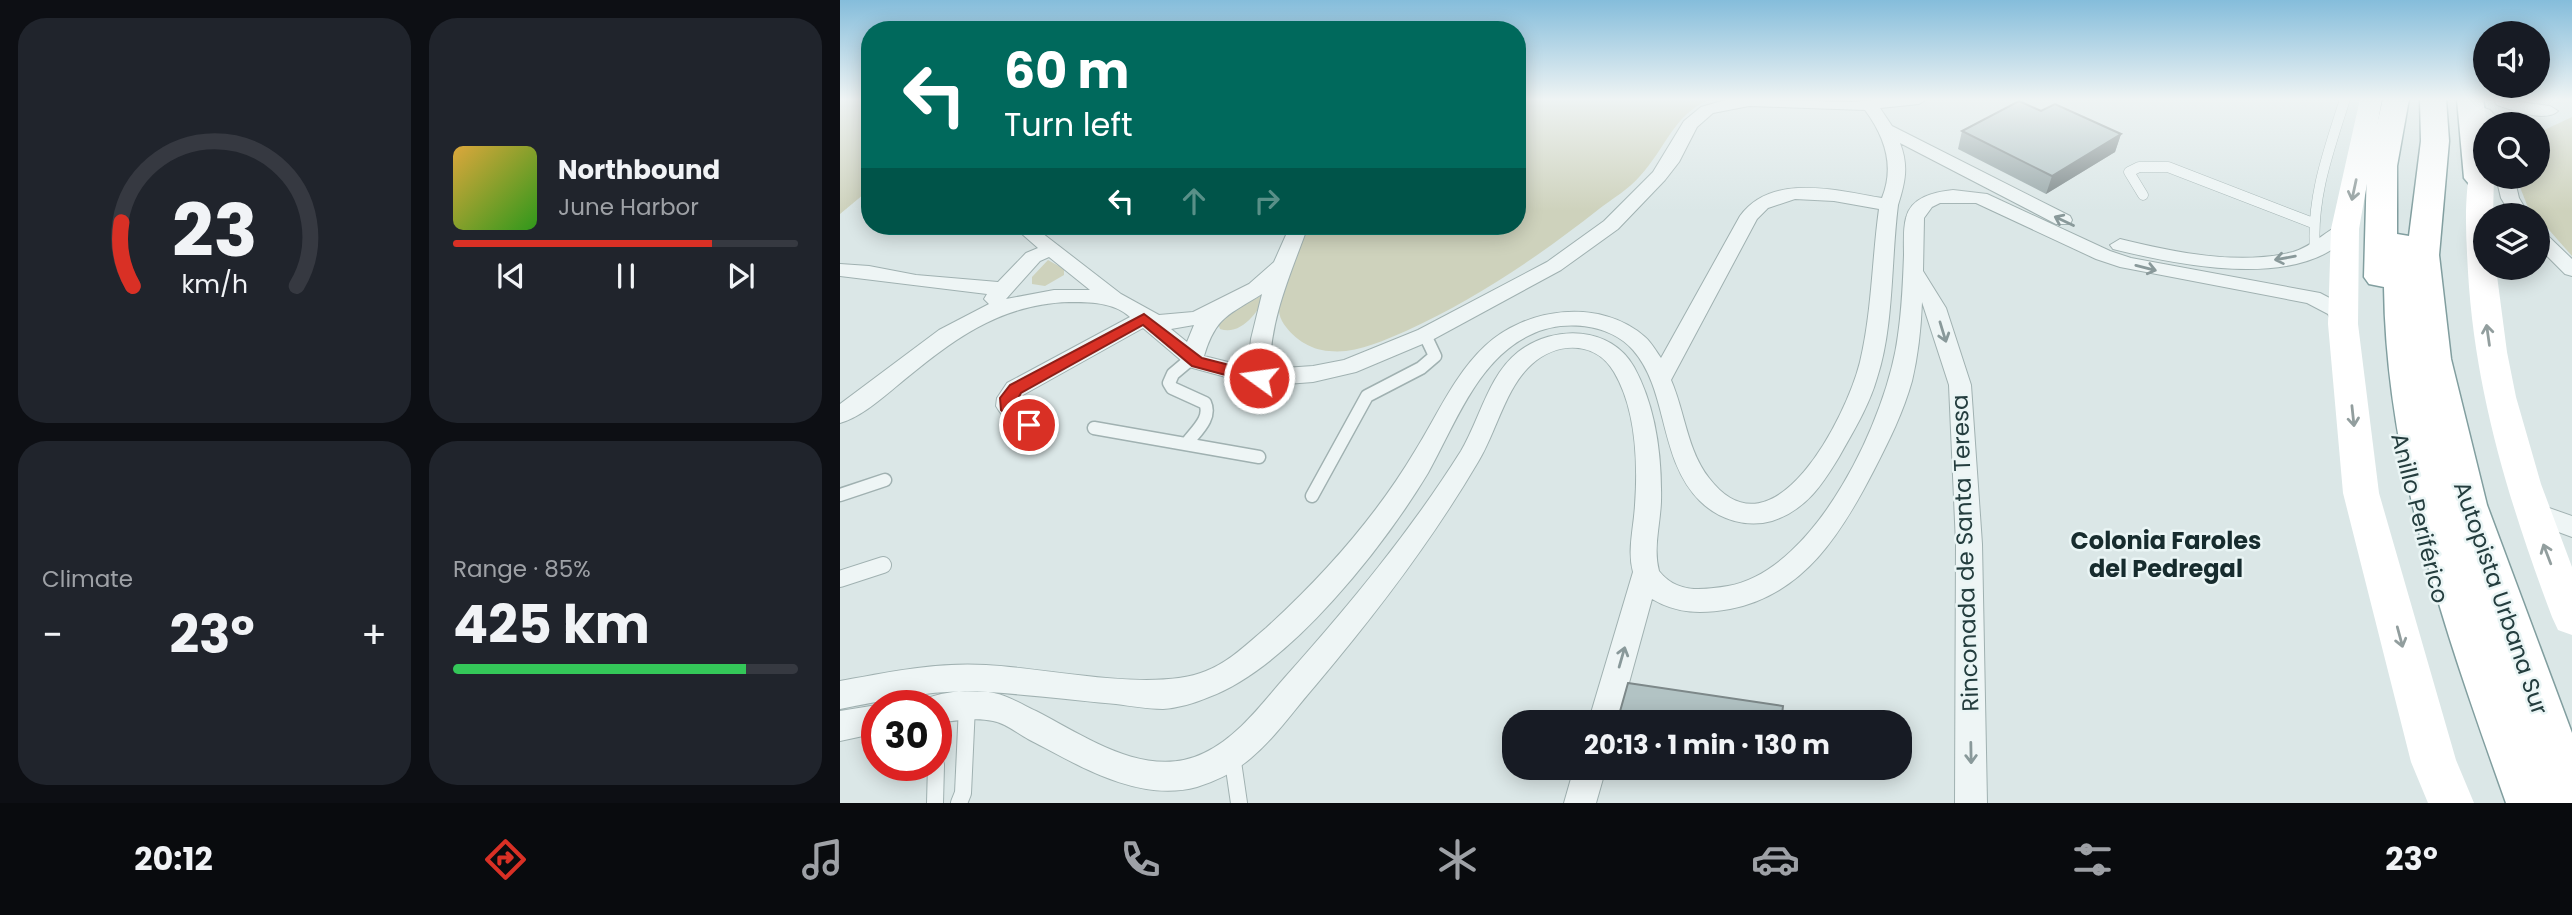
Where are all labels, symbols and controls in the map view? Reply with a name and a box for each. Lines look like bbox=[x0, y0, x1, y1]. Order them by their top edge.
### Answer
map controls bbox=[2473, 21, 2550, 280]
button: sound bbox=[2473, 21, 2550, 98]
text: 60 m bbox=[1004, 37, 1129, 105]
icon: left bbox=[889, 49, 980, 140]
text: Turn left bbox=[1004, 102, 1133, 147]
button: search bbox=[2473, 112, 2550, 189]
text: Northbound bbox=[558, 152, 720, 188]
one-way arrow bbox=[2346, 178, 2360, 201]
text: 23 bbox=[172, 181, 257, 282]
icon: left bbox=[1102, 182, 1140, 220]
icon: ahead bbox=[1175, 182, 1213, 220]
icon: right bbox=[1248, 182, 1286, 220]
text: June Harbor bbox=[558, 191, 699, 223]
button: layers bbox=[2473, 203, 2550, 280]
one-way arrow bbox=[2054, 214, 2075, 227]
one-way arrow bbox=[2274, 252, 2297, 265]
icon: previous bbox=[492, 257, 530, 295]
icon: pause bbox=[607, 257, 645, 295]
icon: next bbox=[722, 257, 760, 295]
one-way arrow bbox=[2134, 262, 2157, 275]
text: km/h bbox=[181, 267, 248, 302]
one-way arrow bbox=[1938, 321, 1951, 343]
one-way arrow bbox=[2481, 324, 2494, 347]
position arrow bbox=[1222, 341, 1296, 415]
street label: Rinconada de Santa Teresa bbox=[1943, 394, 1987, 712]
pin bbox=[999, 395, 1059, 455]
one-way arrow bbox=[2346, 404, 2359, 427]
icon: arrive bbox=[1010, 406, 1048, 444]
street label: Anillo Periférico bbox=[2383, 429, 2457, 607]
street label: Autopista Urbana Sur bbox=[2446, 477, 2556, 719]
district label: Colonia Faroles del Pedregal bbox=[2071, 524, 2261, 585]
one-way arrow bbox=[2540, 543, 2553, 565]
text: Range · 85% bbox=[453, 553, 591, 585]
text: Climate bbox=[42, 563, 133, 595]
text: 425 km bbox=[453, 588, 650, 661]
text: 23° bbox=[169, 598, 255, 671]
text: − bbox=[42, 608, 63, 661]
text: + bbox=[361, 608, 387, 661]
one-way arrow bbox=[2395, 626, 2408, 648]
one-way arrow bbox=[1616, 646, 1629, 669]
speed limit sign: 30 bbox=[861, 690, 952, 781]
text: 20:13 · 1 min · 130 m bbox=[1584, 727, 1830, 763]
one-way arrow bbox=[1964, 741, 1977, 764]
icon: directions bbox=[481, 835, 530, 884]
icon: music bbox=[798, 835, 847, 884]
icon: phone bbox=[1116, 835, 1165, 884]
icon: climate bbox=[1433, 835, 1482, 884]
icon: car bbox=[1751, 835, 1800, 884]
icon: filters bbox=[2068, 835, 2117, 884]
text: 20:12 bbox=[134, 836, 213, 881]
text: 23° bbox=[2385, 836, 2438, 881]

